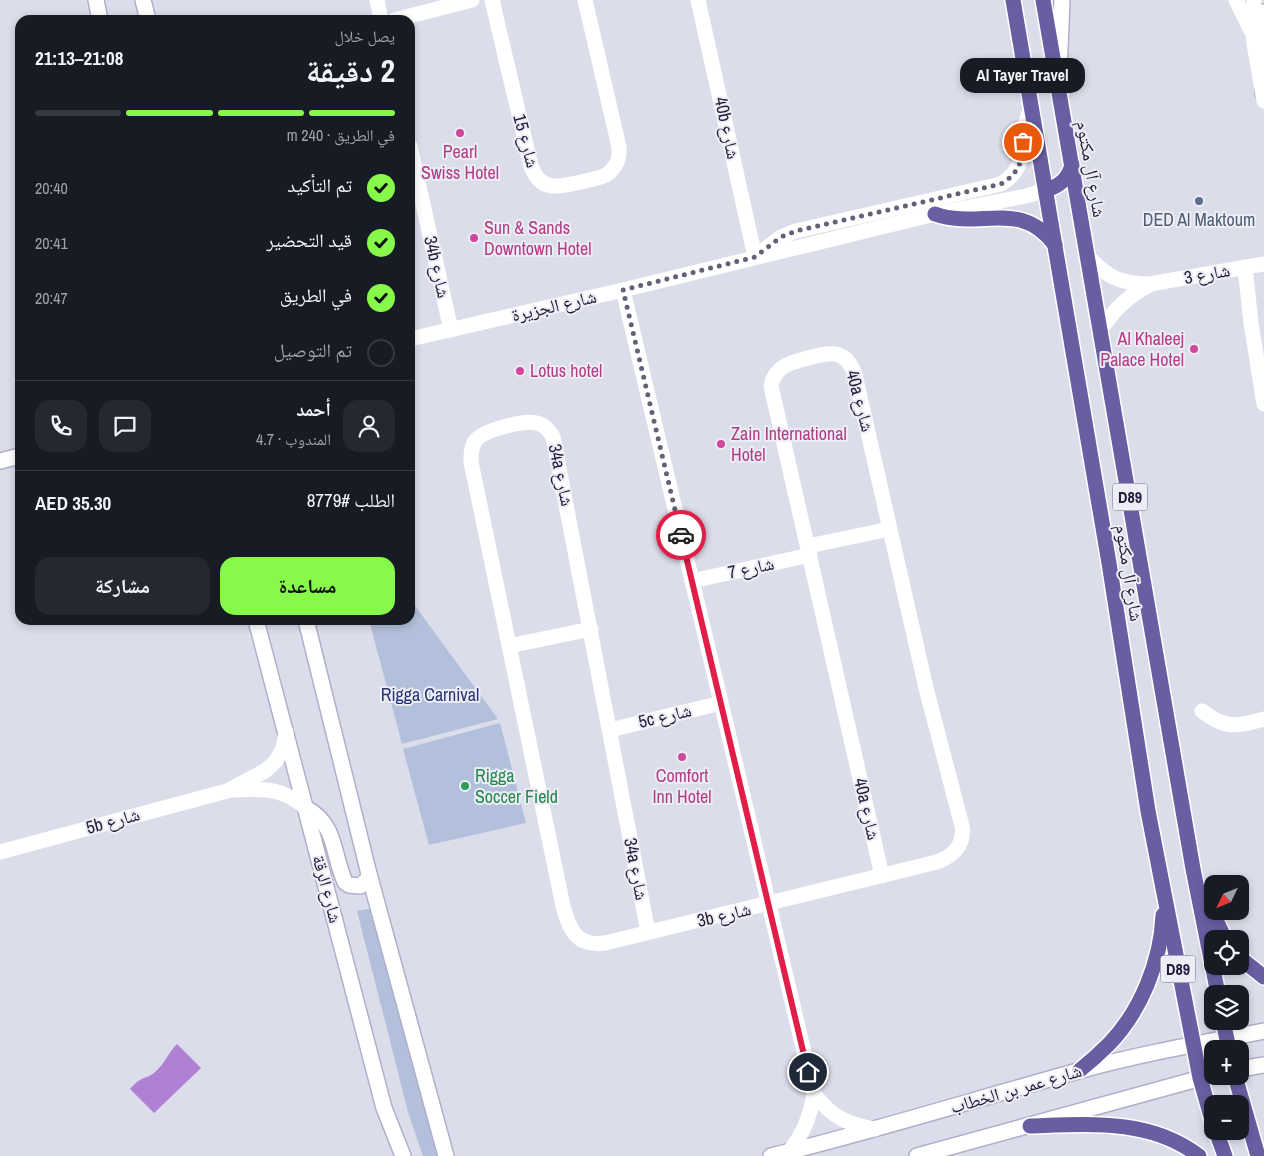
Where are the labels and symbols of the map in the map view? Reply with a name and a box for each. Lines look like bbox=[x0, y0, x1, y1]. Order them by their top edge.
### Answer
callout: Al Tayer Travel bbox=[960, 57, 1086, 92]
street label: 40b شارع bbox=[709, 95, 746, 161]
street label: شارع 15 bbox=[507, 111, 546, 171]
street label: شارع آل مكتوم bbox=[1071, 119, 1112, 219]
pin bbox=[1002, 121, 1044, 163]
marker: Pearl Swiss Hotel bbox=[454, 127, 466, 139]
place label: Pearl Swiss Hotel bbox=[421, 139, 499, 185]
marker: DED Al Maktoum bbox=[1193, 195, 1205, 207]
place label: DED Al Maktoum bbox=[1143, 207, 1255, 232]
place label: Sun & Sands Downtown Hotel bbox=[484, 215, 591, 261]
marker: Sun & Sands Downtown Hotel bbox=[468, 232, 480, 244]
street label: 34b شارع bbox=[418, 233, 457, 300]
street label: شارع 3 bbox=[1182, 257, 1232, 290]
street label: شارع الجزيرة bbox=[509, 284, 599, 327]
place label: Al Khaleej Palace Hotel bbox=[1100, 326, 1184, 372]
marker: Al Khaleej Palace Hotel bbox=[1188, 343, 1200, 355]
place label: Lotus hotel bbox=[530, 358, 602, 383]
marker: Lotus hotel bbox=[514, 365, 526, 377]
street label: 40a شارع bbox=[840, 367, 881, 435]
place label: Zain International Hotel bbox=[731, 421, 847, 467]
marker: Zain International Hotel bbox=[715, 438, 727, 450]
street label: 34a شارع bbox=[543, 442, 580, 508]
road number: D89 bbox=[1112, 484, 1148, 511]
courier bbox=[656, 510, 706, 560]
street label: شارع آل مكتوم bbox=[1110, 523, 1149, 623]
street label: شارع 7 bbox=[726, 550, 776, 585]
park label: Rigga Carnival bbox=[381, 682, 479, 707]
street label: 5c شارع bbox=[636, 697, 694, 734]
marker: Comfort Inn Hotel bbox=[676, 751, 688, 763]
place label: Rigga Soccer Field bbox=[475, 763, 558, 809]
place label: Comfort Inn Hotel bbox=[652, 763, 712, 809]
street label: 40a شارع bbox=[848, 775, 887, 842]
marker: Rigga Soccer Field bbox=[459, 780, 471, 792]
street label: 5b شارع bbox=[83, 801, 143, 840]
street label: 34a شارع bbox=[618, 836, 655, 902]
street label: شارع الرقة bbox=[306, 852, 349, 926]
north arrow bbox=[1204, 875, 1249, 920]
street label: 3b شارع bbox=[694, 896, 753, 933]
road number: D89 bbox=[1160, 956, 1196, 982]
pin bbox=[787, 1051, 829, 1093]
street label: شارع عمر بن الخطاب bbox=[947, 1058, 1085, 1119]

